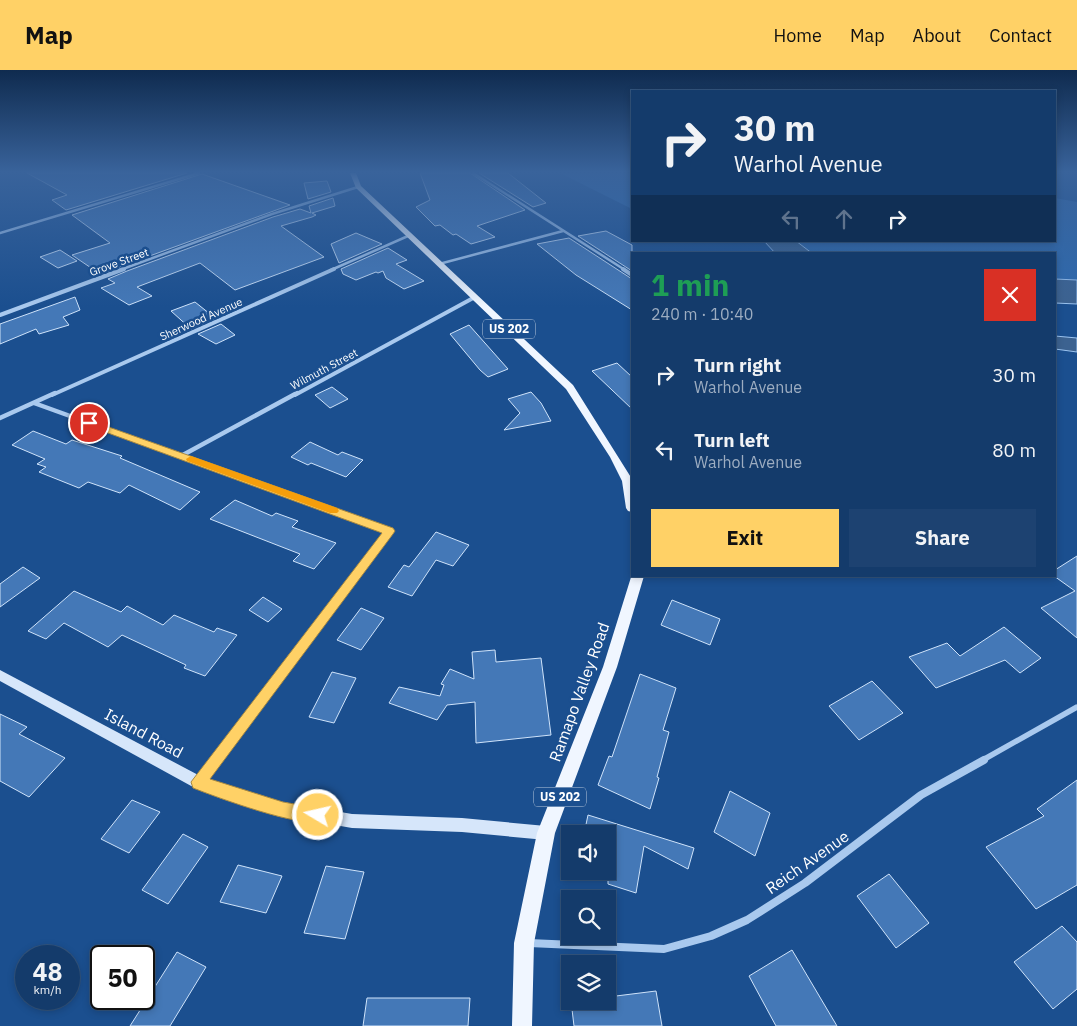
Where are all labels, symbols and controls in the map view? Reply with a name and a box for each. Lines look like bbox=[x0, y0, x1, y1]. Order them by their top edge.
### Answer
text: Map bbox=[25, 19, 73, 51]
text: Home bbox=[774, 24, 822, 47]
text: Map bbox=[850, 24, 885, 47]
text: About bbox=[913, 24, 961, 47]
text: Contact bbox=[989, 24, 1052, 47]
text: 30 m bbox=[734, 105, 816, 151]
icon: right bbox=[651, 110, 716, 175]
text: Warhol Avenue bbox=[734, 149, 883, 178]
icon: left bbox=[777, 205, 805, 233]
icon: ahead bbox=[830, 205, 858, 233]
icon: right bbox=[883, 205, 911, 233]
street label: Grove Street bbox=[88, 245, 151, 279]
text: 1 min bbox=[651, 265, 729, 304]
button: close bbox=[984, 269, 1036, 321]
street label: Sherwood Avenue bbox=[157, 294, 245, 344]
text: 240 m · 10:40 bbox=[651, 304, 753, 324]
road number: US 202 bbox=[483, 320, 535, 338]
street label: Wilmuth Street bbox=[288, 345, 360, 393]
text: Turn right bbox=[694, 353, 781, 377]
icon: right bbox=[651, 361, 679, 389]
text: 30 m bbox=[992, 363, 1036, 387]
text: Warhol Avenue bbox=[694, 377, 802, 397]
pin bbox=[68, 402, 110, 444]
icon: arrive bbox=[75, 409, 103, 437]
text: Turn left bbox=[694, 428, 770, 452]
icon: left bbox=[651, 436, 679, 464]
text: 80 m bbox=[992, 438, 1036, 462]
text: Warhol Avenue bbox=[694, 452, 802, 472]
button: Exit bbox=[651, 509, 839, 567]
button: Share bbox=[849, 509, 1036, 567]
street label: Ramapo Valley Road bbox=[544, 620, 614, 764]
street label: Island Road bbox=[101, 704, 187, 762]
position arrow bbox=[291, 788, 343, 840]
road number: US 202 bbox=[534, 788, 586, 806]
map controls bbox=[561, 825, 616, 1010]
button: sound bbox=[561, 825, 616, 880]
street label: Reich Avenue bbox=[761, 826, 853, 898]
button: search bbox=[561, 890, 616, 945]
speed limit sign: 50 bbox=[90, 945, 155, 1010]
text: 48 bbox=[32, 955, 63, 988]
button: layers bbox=[561, 955, 616, 1010]
text: km/h bbox=[33, 982, 62, 997]

